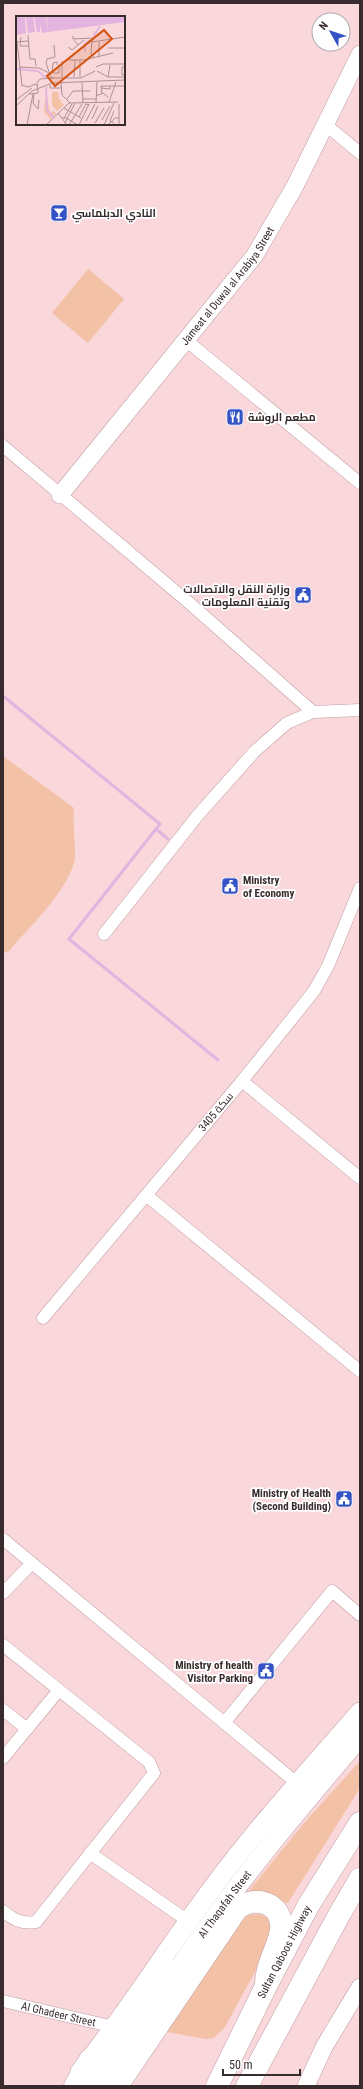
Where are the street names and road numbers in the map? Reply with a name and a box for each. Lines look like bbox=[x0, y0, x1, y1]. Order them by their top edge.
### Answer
street label: Jameat al Duwal al Arabiya Street bbox=[178, 224, 277, 348]
street label: سكة 3405 bbox=[196, 1090, 236, 1134]
street label: Al Thaqafah Street bbox=[195, 1868, 254, 1940]
street label: Sultan Qaboos Highway bbox=[255, 1903, 314, 2000]
street label: Al Ghadeer Street bbox=[20, 1999, 97, 2029]

